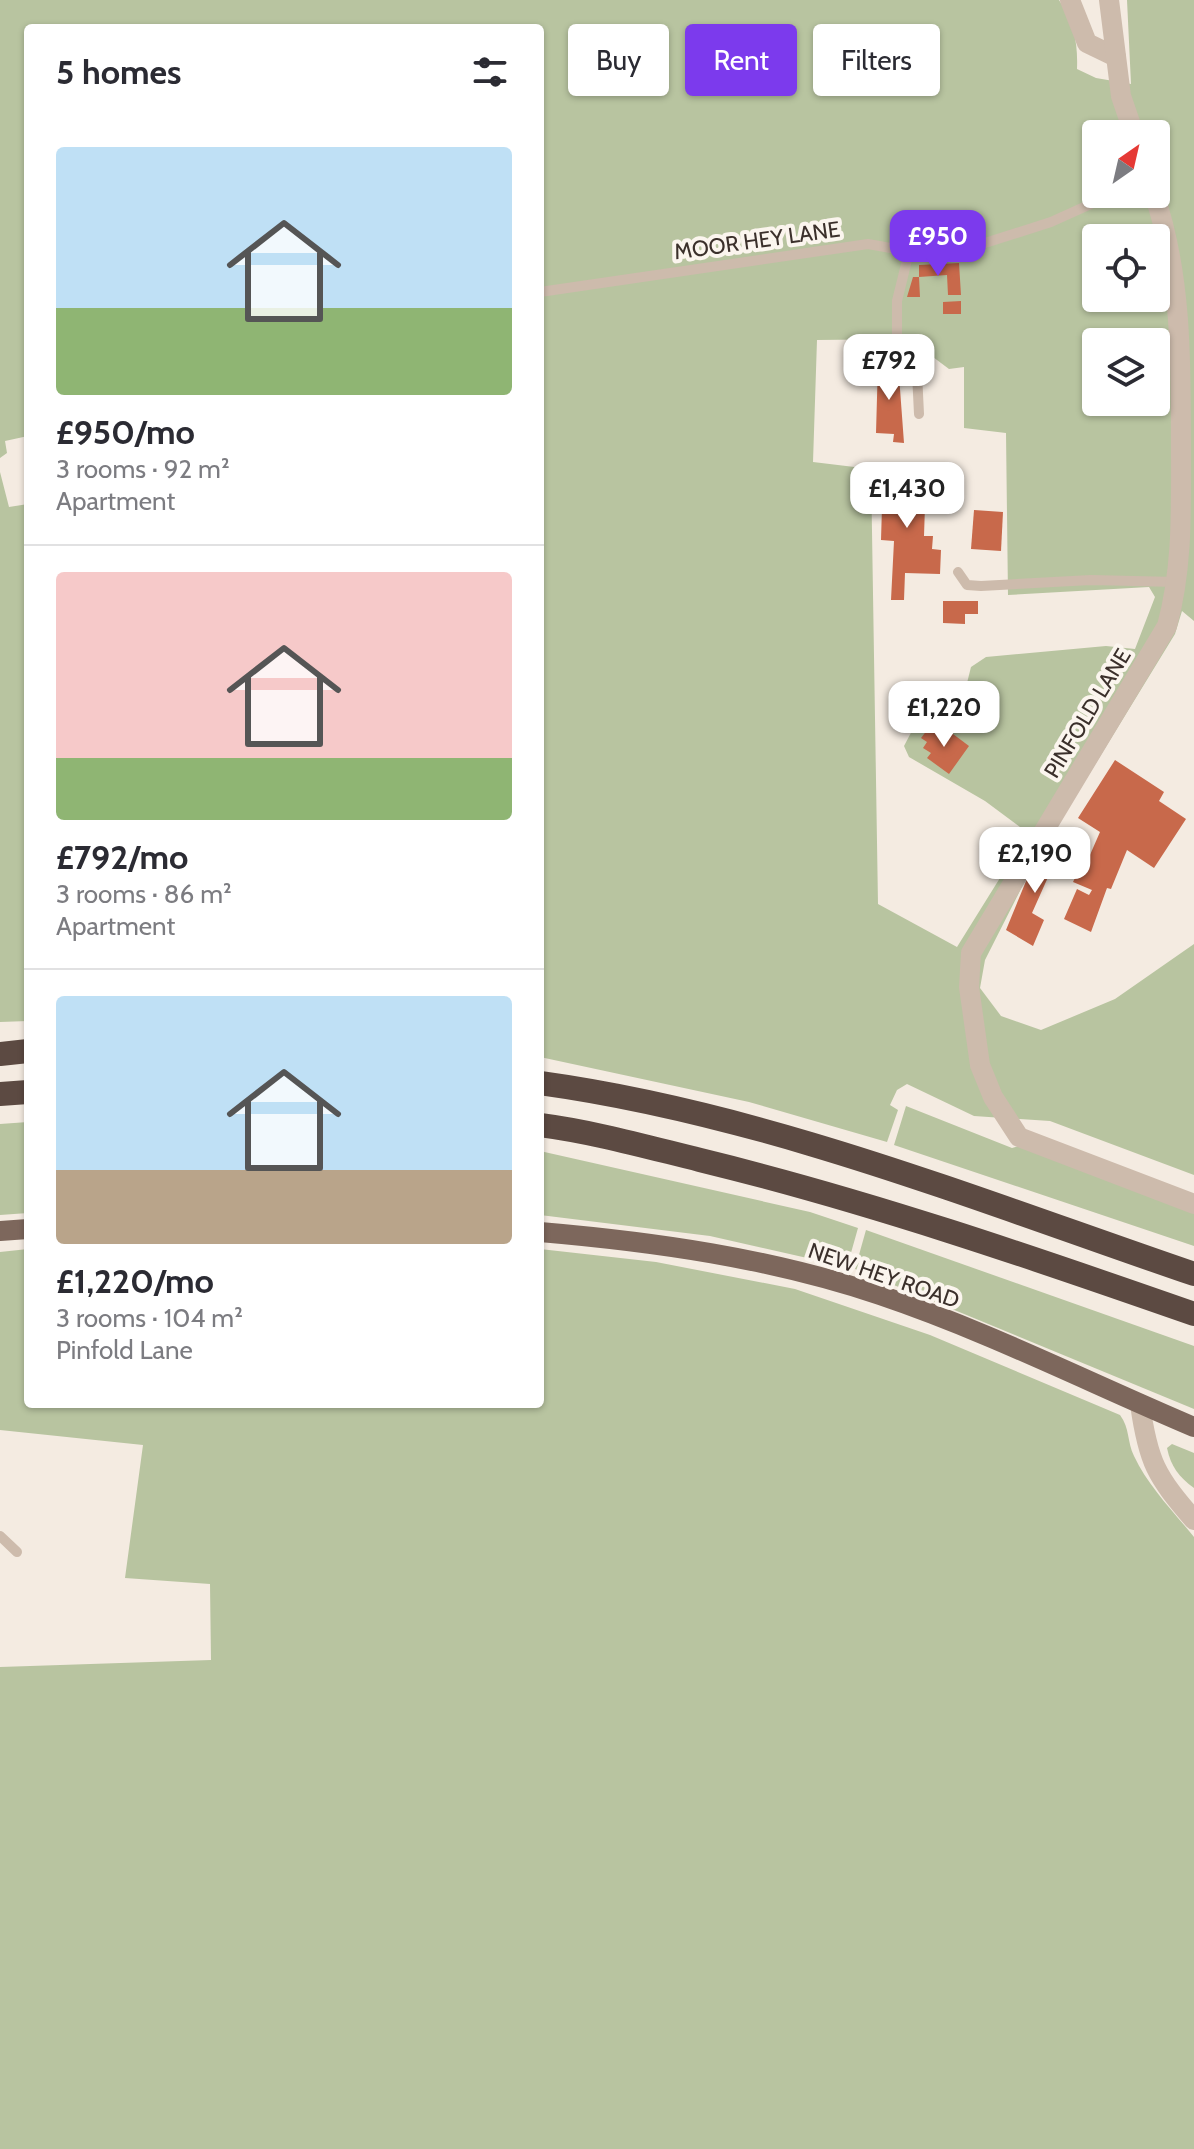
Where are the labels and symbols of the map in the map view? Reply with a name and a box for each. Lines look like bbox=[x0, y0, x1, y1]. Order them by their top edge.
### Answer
north arrow bbox=[1082, 120, 1170, 208]
pin: £950 bbox=[891, 210, 985, 278]
street label: MOOR HEY LANE bbox=[672, 215, 842, 266]
pin: £792 bbox=[842, 334, 936, 402]
pin: £1,430 bbox=[842, 462, 972, 530]
street label: PINFOLD LANE bbox=[1038, 644, 1137, 783]
pin: £1,220 bbox=[879, 681, 1009, 749]
pin: £2,190 bbox=[970, 827, 1100, 895]
street label: NEW HEY ROAD bbox=[805, 1237, 963, 1314]

